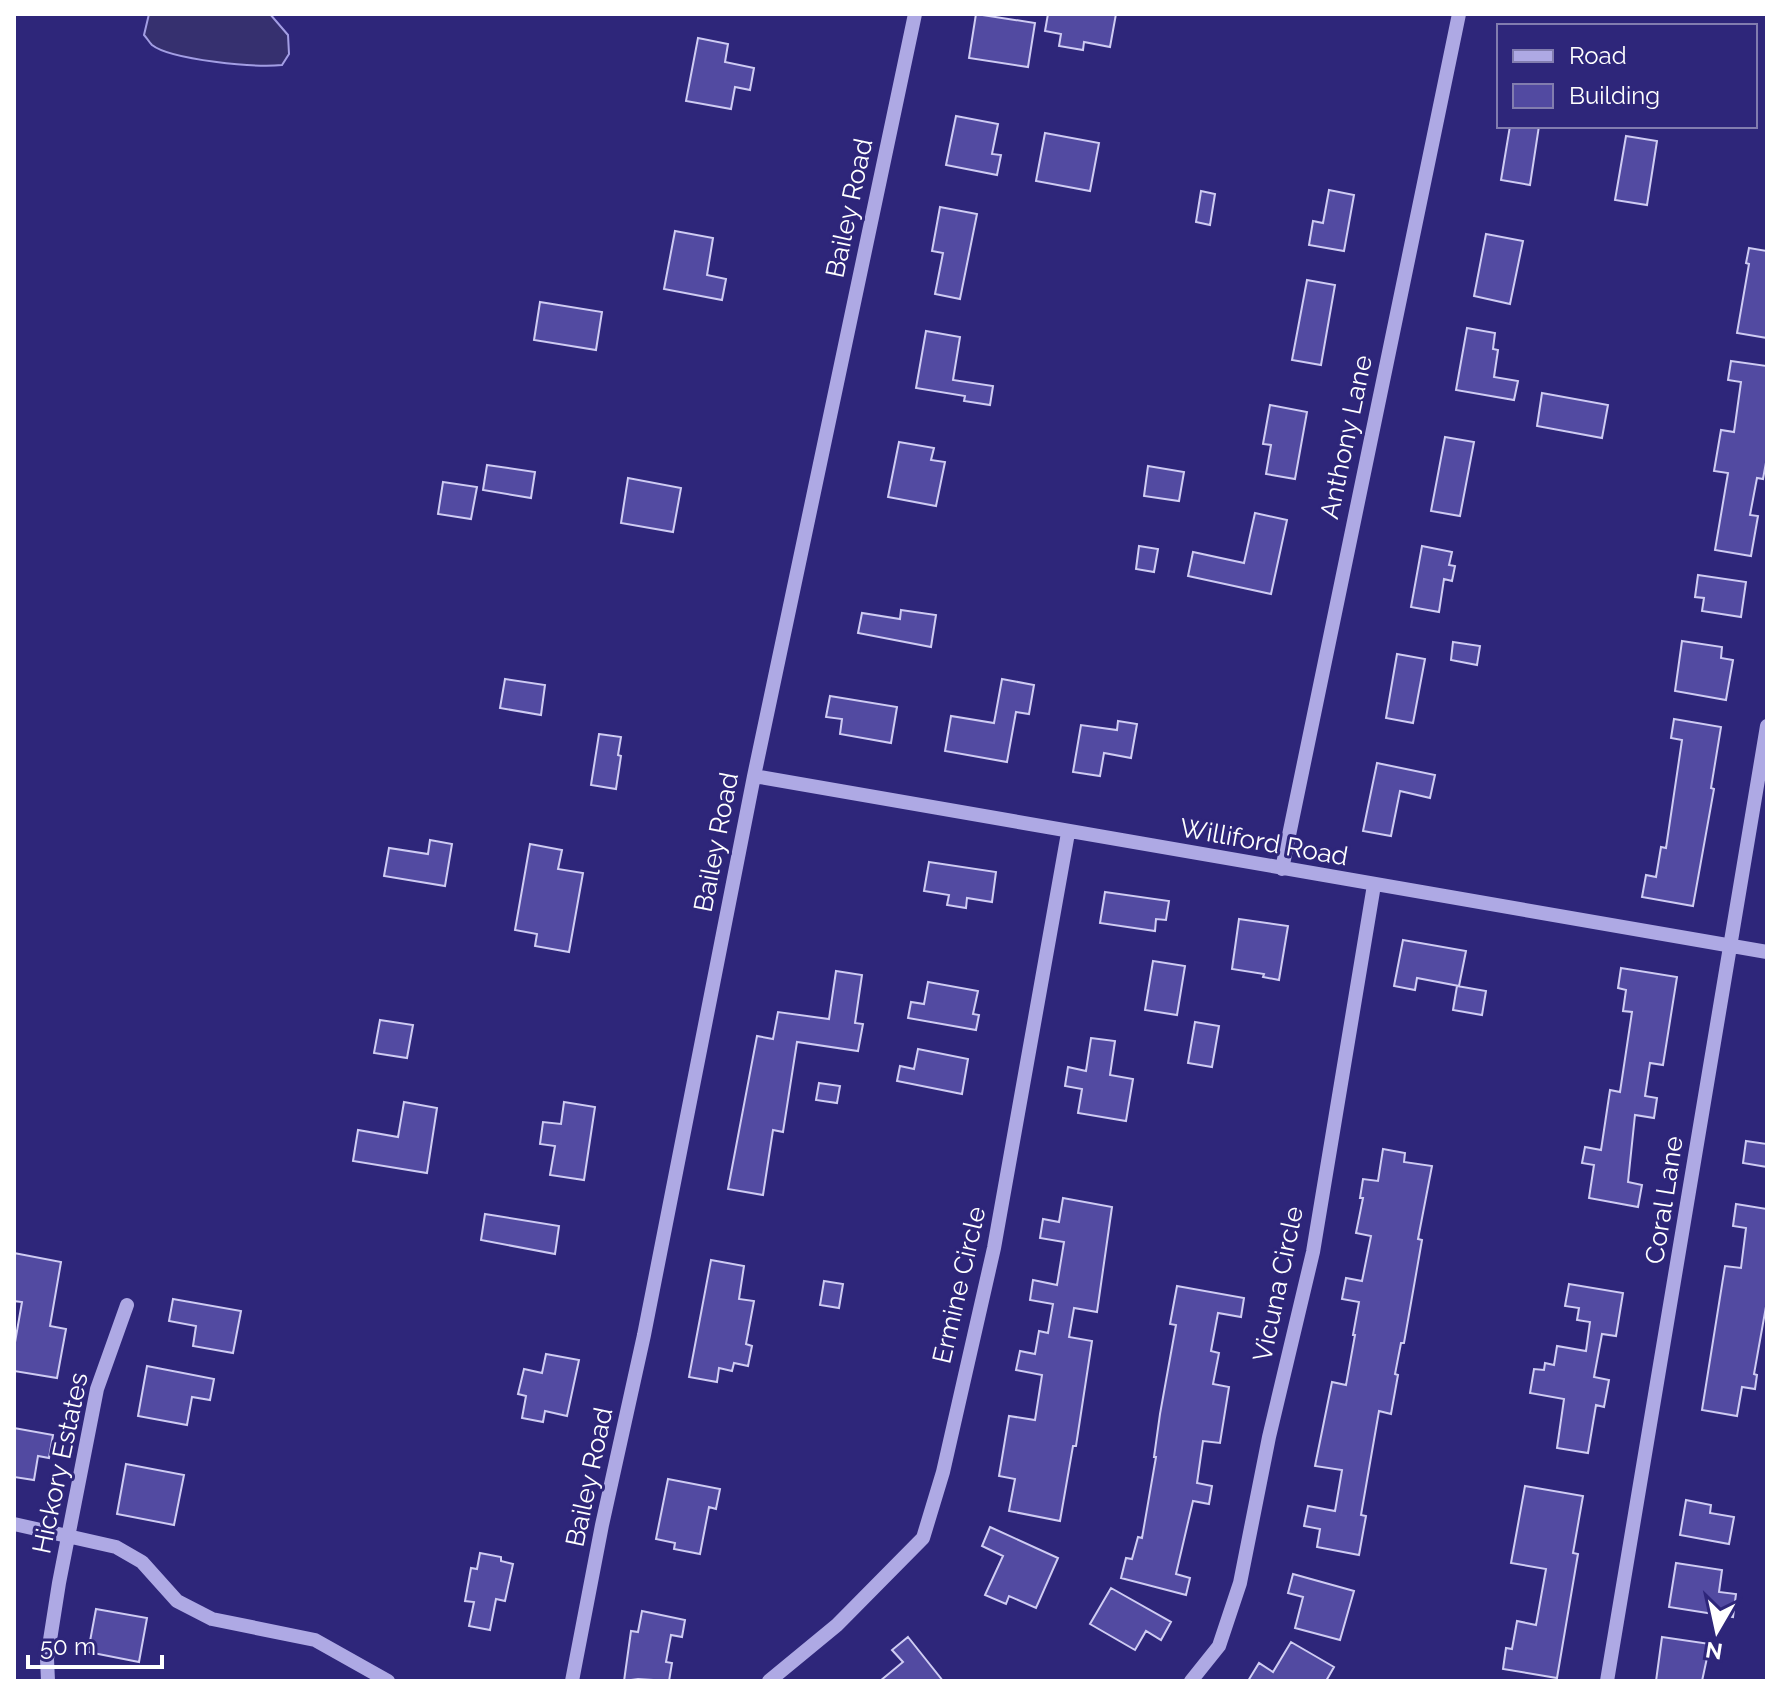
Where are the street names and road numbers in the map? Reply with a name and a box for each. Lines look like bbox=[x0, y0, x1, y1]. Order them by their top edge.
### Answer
street label: Bailey Road bbox=[820, 136, 878, 280]
street label: Anthony Lane bbox=[1314, 352, 1378, 522]
street label: Bailey Road bbox=[688, 770, 744, 914]
street label: Williford Road bbox=[1178, 812, 1350, 872]
street label: Coral Lane bbox=[1639, 1134, 1689, 1266]
street label: Ermine Circle bbox=[926, 1204, 992, 1366]
street label: Vicuna Circle bbox=[1247, 1204, 1309, 1364]
street label: Hickory Estates bbox=[26, 1370, 94, 1556]
street label: Bailey Road bbox=[560, 1405, 618, 1549]

